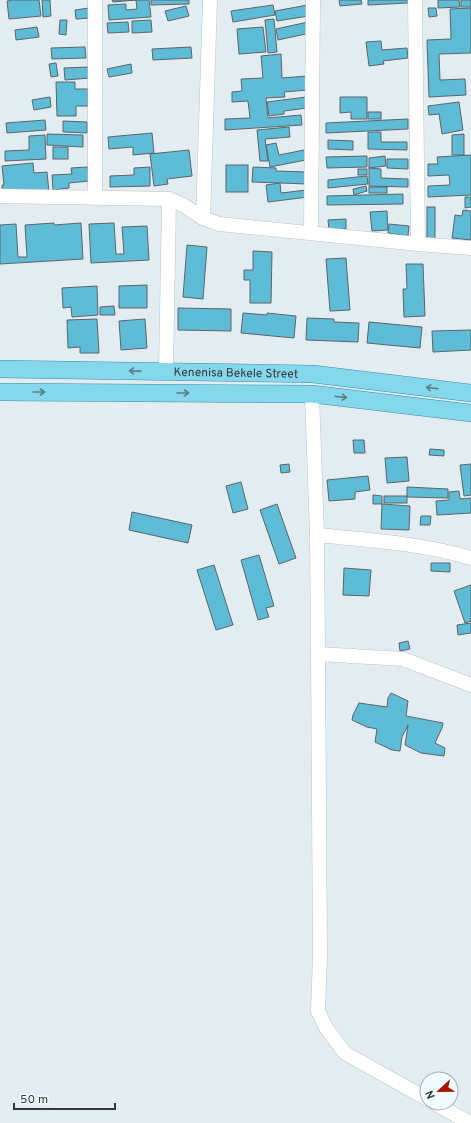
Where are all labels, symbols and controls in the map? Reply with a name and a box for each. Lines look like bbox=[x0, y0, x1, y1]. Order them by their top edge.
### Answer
street label: Kenenisa Bekele Street bbox=[173, 365, 298, 383]
one-way arrow bbox=[129, 368, 142, 375]
one-way arrow bbox=[426, 385, 439, 392]
one-way arrow bbox=[32, 388, 45, 396]
one-way arrow bbox=[176, 389, 189, 397]
one-way arrow bbox=[334, 394, 347, 401]
north arrow bbox=[419, 1071, 459, 1111]
scale bar bbox=[14, 1085, 115, 1111]
text: N bbox=[423, 1088, 439, 1101]
text: 50 m bbox=[20, 1092, 48, 1108]

